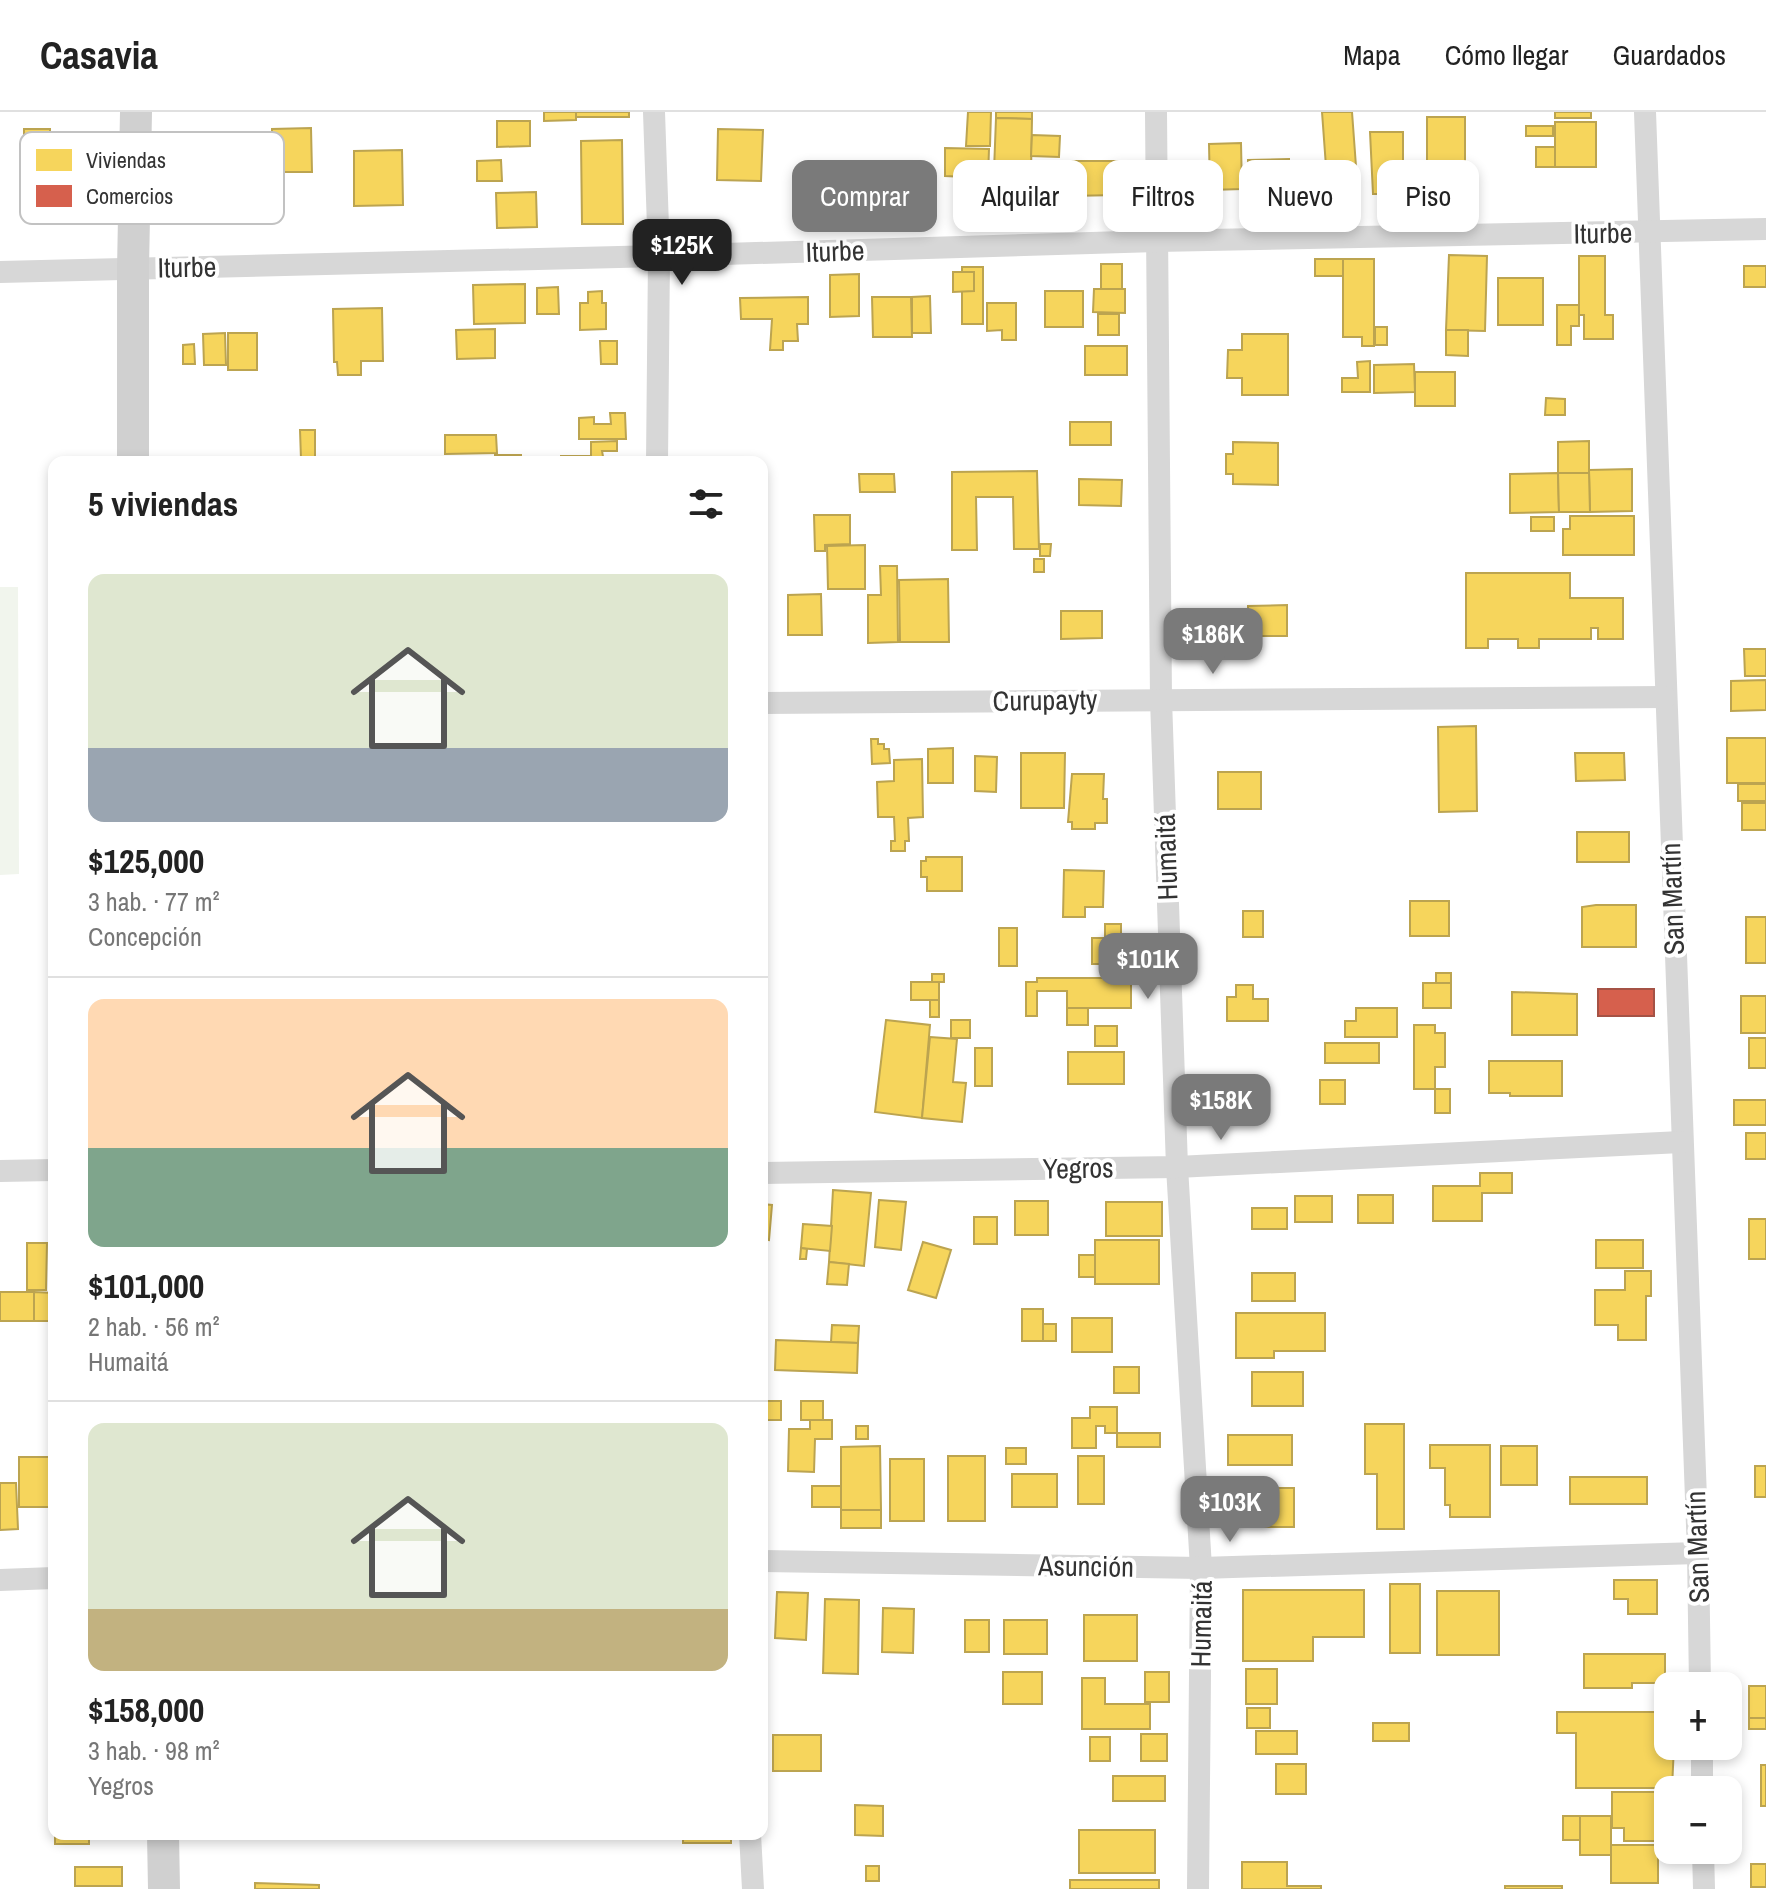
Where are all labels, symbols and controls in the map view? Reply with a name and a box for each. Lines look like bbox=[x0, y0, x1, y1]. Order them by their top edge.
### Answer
text: Casavia bbox=[40, 30, 158, 81]
text: Mapa bbox=[1343, 36, 1401, 74]
text: Cómo llegar bbox=[1445, 36, 1568, 74]
text: Guardados bbox=[1612, 36, 1726, 74]
legend bbox=[20, 132, 284, 224]
text: Viviendas bbox=[86, 145, 166, 175]
chip: Comprar bbox=[792, 160, 937, 232]
chip: Alquilar bbox=[953, 160, 1087, 232]
chip: Filtros bbox=[1103, 160, 1223, 232]
chip: Nuevo bbox=[1239, 160, 1361, 232]
chip: Piso bbox=[1377, 160, 1479, 232]
text: Comercios bbox=[86, 181, 173, 211]
street label: Iturbe bbox=[1573, 213, 1633, 253]
pin: $125K bbox=[626, 219, 738, 287]
text: $125K bbox=[651, 227, 713, 262]
street label: Iturbe bbox=[805, 231, 865, 271]
street label: Iturbe bbox=[157, 247, 217, 287]
text: 5 viviendas bbox=[88, 481, 238, 527]
icon: filters bbox=[684, 482, 728, 526]
pin: $186K bbox=[1157, 608, 1269, 676]
text: $186K bbox=[1182, 616, 1244, 651]
icon: home bbox=[336, 626, 480, 770]
street label: Curupayty bbox=[992, 680, 1098, 720]
street label: Humaitá bbox=[1145, 813, 1187, 901]
text: $125,000 bbox=[88, 838, 204, 884]
street label: San Martín bbox=[1651, 842, 1693, 956]
text: 3 hab. · 77 m² bbox=[88, 884, 220, 919]
text: Concepción bbox=[88, 919, 202, 954]
pin: $101K bbox=[1092, 933, 1204, 1001]
text: $101K bbox=[1117, 941, 1179, 976]
icon: home bbox=[336, 1051, 480, 1195]
pin: $158K bbox=[1165, 1074, 1277, 1142]
text: $158K bbox=[1190, 1082, 1252, 1117]
street label: Yegros bbox=[1042, 1148, 1114, 1188]
text: $101,000 bbox=[88, 1263, 204, 1309]
text: 2 hab. · 56 m² bbox=[88, 1309, 220, 1344]
text: Humaitá bbox=[88, 1344, 169, 1379]
icon: home bbox=[336, 1475, 480, 1619]
pin: $103K bbox=[1174, 1476, 1286, 1544]
text: $103K bbox=[1199, 1484, 1261, 1519]
street label: San Martín bbox=[1676, 1490, 1718, 1604]
street label: Asunción bbox=[1037, 1546, 1134, 1586]
street label: Humaitá bbox=[1181, 1580, 1221, 1668]
map controls bbox=[1654, 1672, 1742, 1864]
button: + bbox=[1654, 1672, 1742, 1760]
text: $158,000 bbox=[88, 1687, 204, 1733]
text: 3 hab. · 98 m² bbox=[88, 1733, 220, 1768]
text: Yegros bbox=[88, 1768, 154, 1803]
button: − bbox=[1654, 1776, 1742, 1864]

